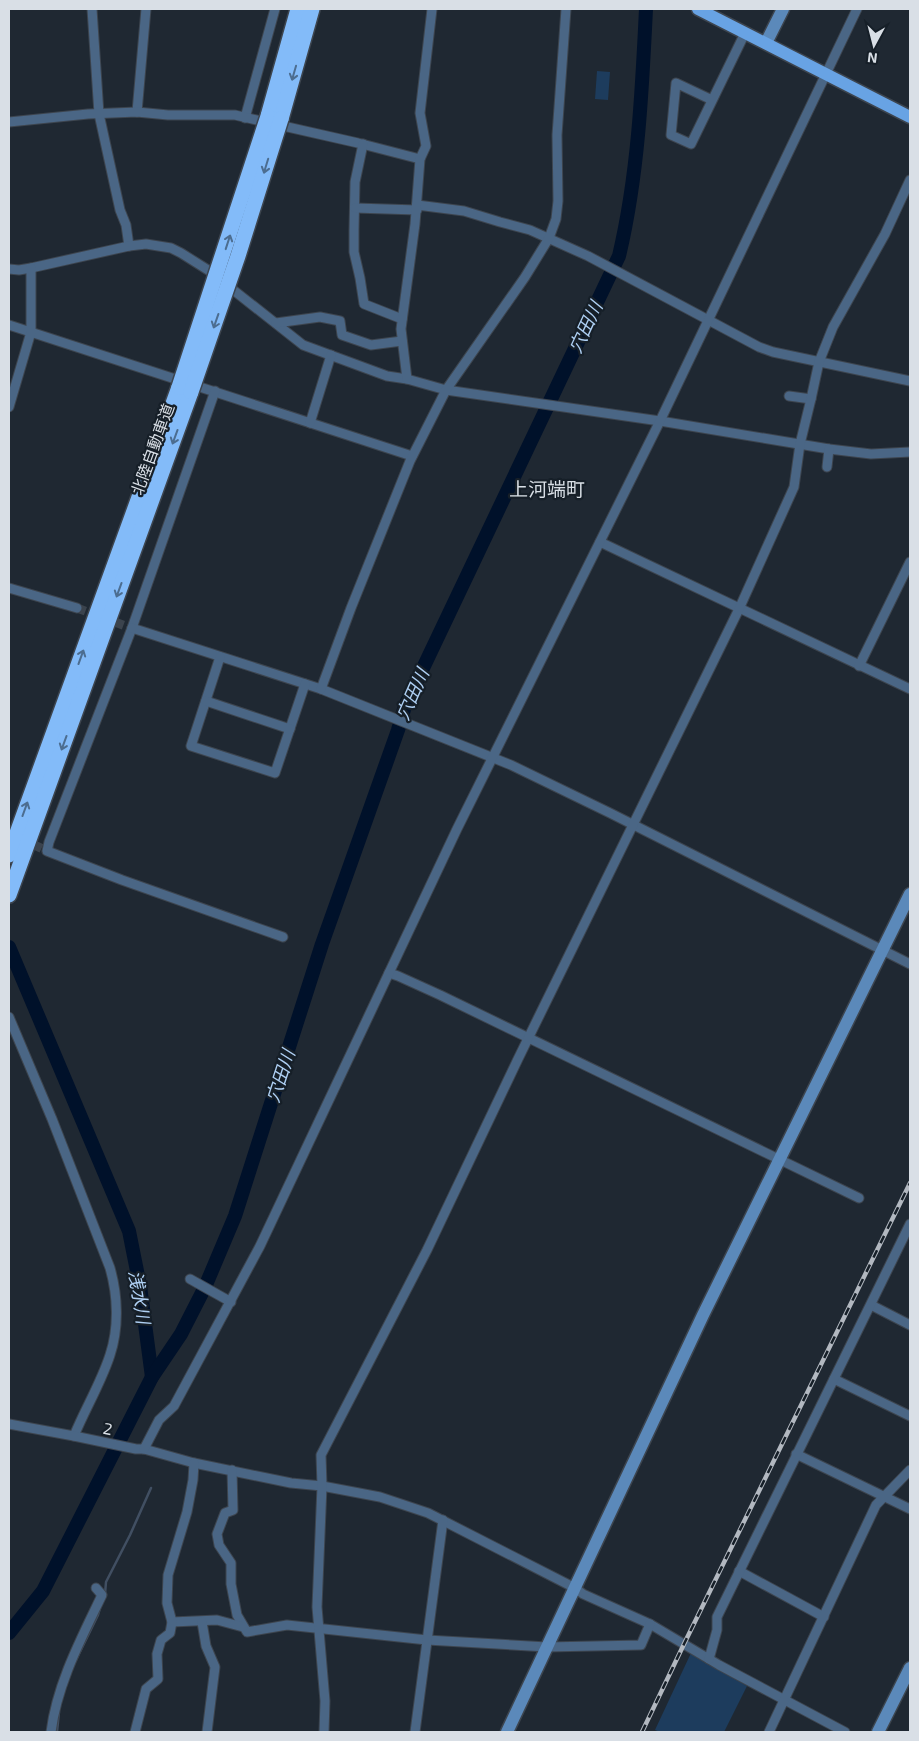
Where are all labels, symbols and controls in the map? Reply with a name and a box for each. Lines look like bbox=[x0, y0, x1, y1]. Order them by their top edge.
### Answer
north arrow bbox=[849, 20, 899, 70]
text: N bbox=[866, 49, 878, 67]
one-way arrow bbox=[289, 64, 299, 80]
one-way arrow bbox=[261, 158, 271, 174]
one-way arrow bbox=[224, 234, 234, 250]
water label: 穴田川 bbox=[564, 296, 607, 356]
one-way arrow bbox=[211, 312, 220, 328]
street label: 北陸自動車道 bbox=[127, 401, 177, 497]
one-way arrow bbox=[170, 429, 179, 445]
district label: 上河端町 bbox=[509, 477, 585, 500]
one-way arrow bbox=[114, 582, 123, 597]
one-way arrow bbox=[77, 650, 86, 665]
water label: 穴田川 bbox=[391, 663, 434, 723]
one-way arrow bbox=[59, 735, 68, 750]
one-way arrow bbox=[21, 802, 30, 818]
water label: 穴田川 bbox=[261, 1045, 299, 1105]
water label: 浅水川 bbox=[125, 1269, 155, 1327]
street label: 2 bbox=[102, 1418, 114, 1438]

